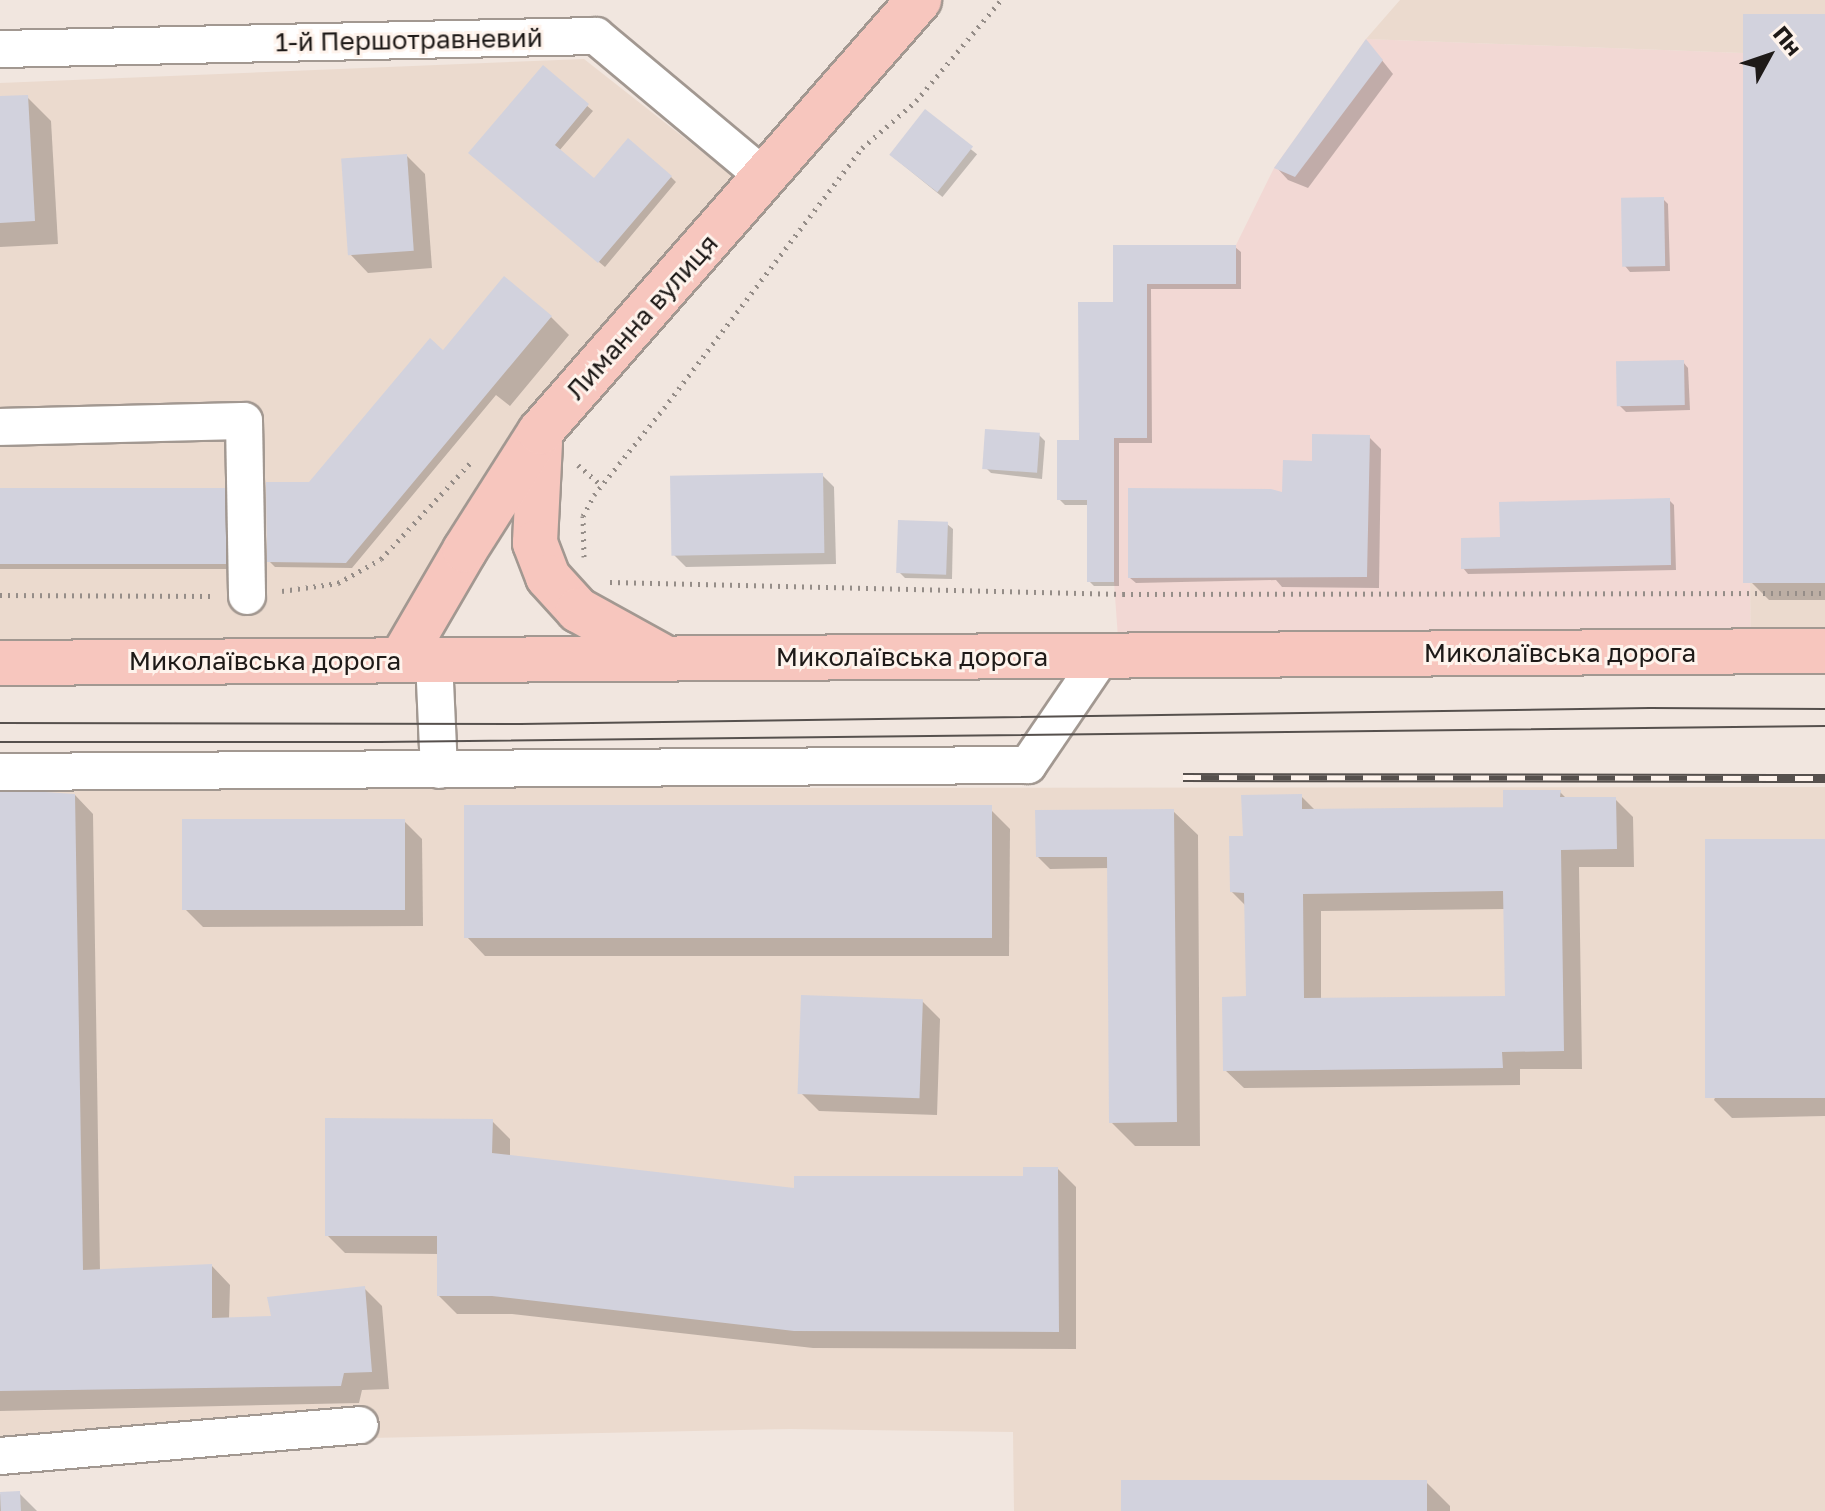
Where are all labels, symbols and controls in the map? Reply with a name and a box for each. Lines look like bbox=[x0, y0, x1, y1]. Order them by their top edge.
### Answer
north arrow bbox=[1729, 16, 1809, 96]
text: Пн bbox=[1768, 20, 1808, 60]
street label: 1-й Першотравневий bbox=[275, 22, 543, 58]
street label: Лиманна вулиця bbox=[560, 228, 724, 406]
street label: Миколаївська дорога bbox=[1424, 637, 1696, 669]
street label: Миколаївська дорога bbox=[776, 641, 1048, 673]
street label: Миколаївська дорога bbox=[129, 645, 401, 677]

